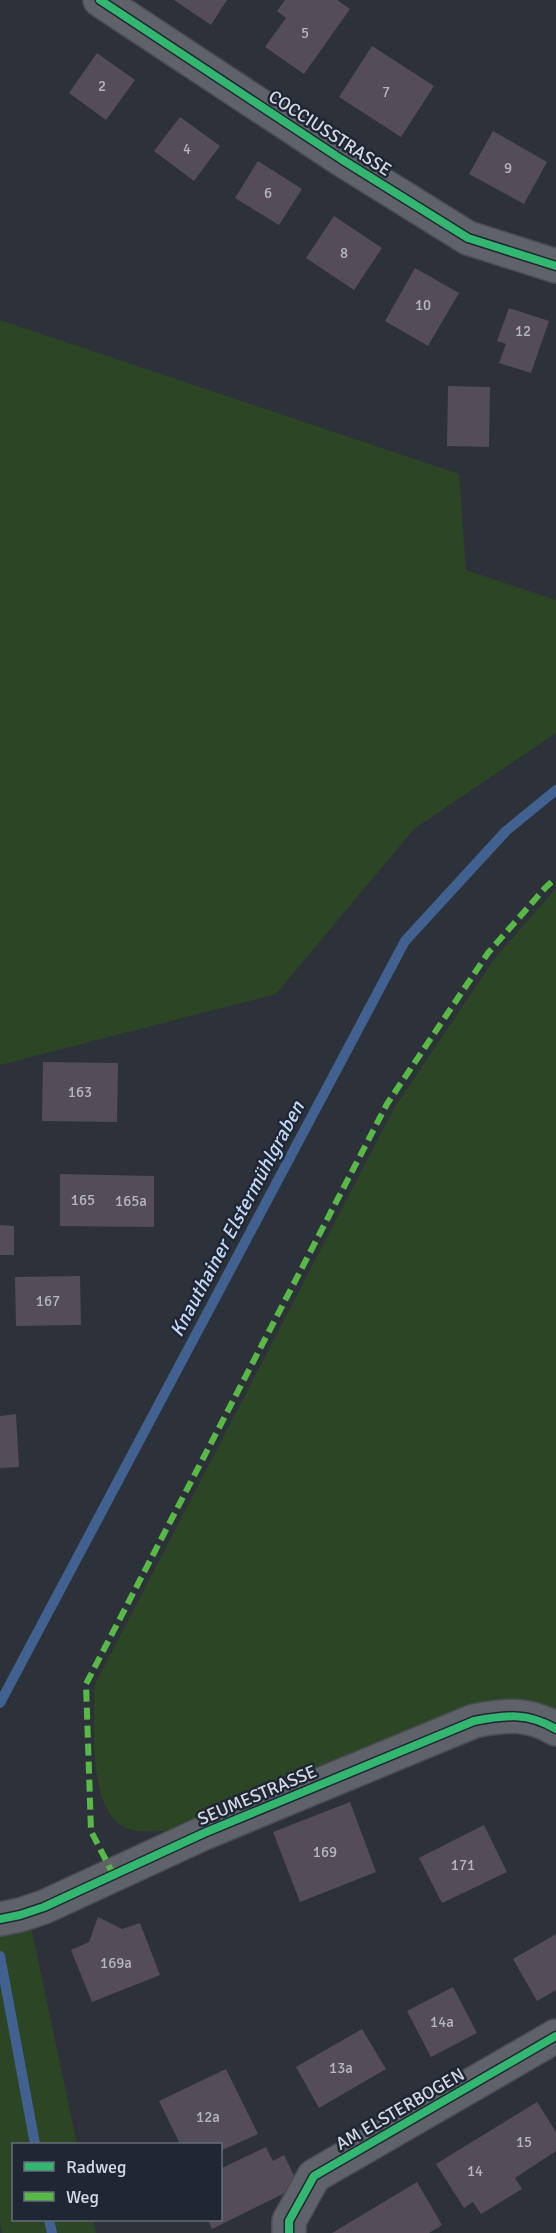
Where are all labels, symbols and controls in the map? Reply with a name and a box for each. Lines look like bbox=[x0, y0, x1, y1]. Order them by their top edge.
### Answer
house number: 5 bbox=[301, 24, 309, 42]
house number: 2 bbox=[98, 77, 106, 95]
house number: 7 bbox=[382, 83, 390, 101]
street label: COCCIUSSTRASSE bbox=[265, 85, 395, 181]
house number: 4 bbox=[183, 140, 191, 158]
house number: 9 bbox=[504, 159, 512, 177]
house number: 6 bbox=[264, 184, 272, 202]
house number: 8 bbox=[340, 244, 348, 262]
house number: 10 bbox=[415, 296, 431, 314]
house number: 12 bbox=[515, 322, 531, 340]
house number: 163 bbox=[68, 1083, 92, 1101]
water label: Knauthainer Elstermühlgraben bbox=[164, 1096, 310, 1341]
house number: 165 bbox=[71, 1191, 95, 1209]
house number: 165a bbox=[115, 1192, 147, 1210]
house number: 167 bbox=[36, 1292, 60, 1310]
street label: SEUMESTRASSE bbox=[194, 1760, 320, 1830]
house number: 169 bbox=[313, 1843, 337, 1861]
house number: 171 bbox=[451, 1856, 475, 1874]
house number: 169a bbox=[100, 1954, 132, 1972]
house number: 14a bbox=[430, 2013, 454, 2031]
house number: 13a bbox=[329, 2059, 353, 2077]
street label: AM ELSTERBOGEN bbox=[332, 2063, 468, 2155]
house number: 12a bbox=[196, 2108, 220, 2126]
house number: 15 bbox=[516, 2133, 532, 2151]
legend bbox=[12, 2143, 222, 2221]
text: Radweg bbox=[66, 2156, 127, 2178]
house number: 14 bbox=[467, 2162, 483, 2180]
text: Weg bbox=[66, 2186, 99, 2208]

